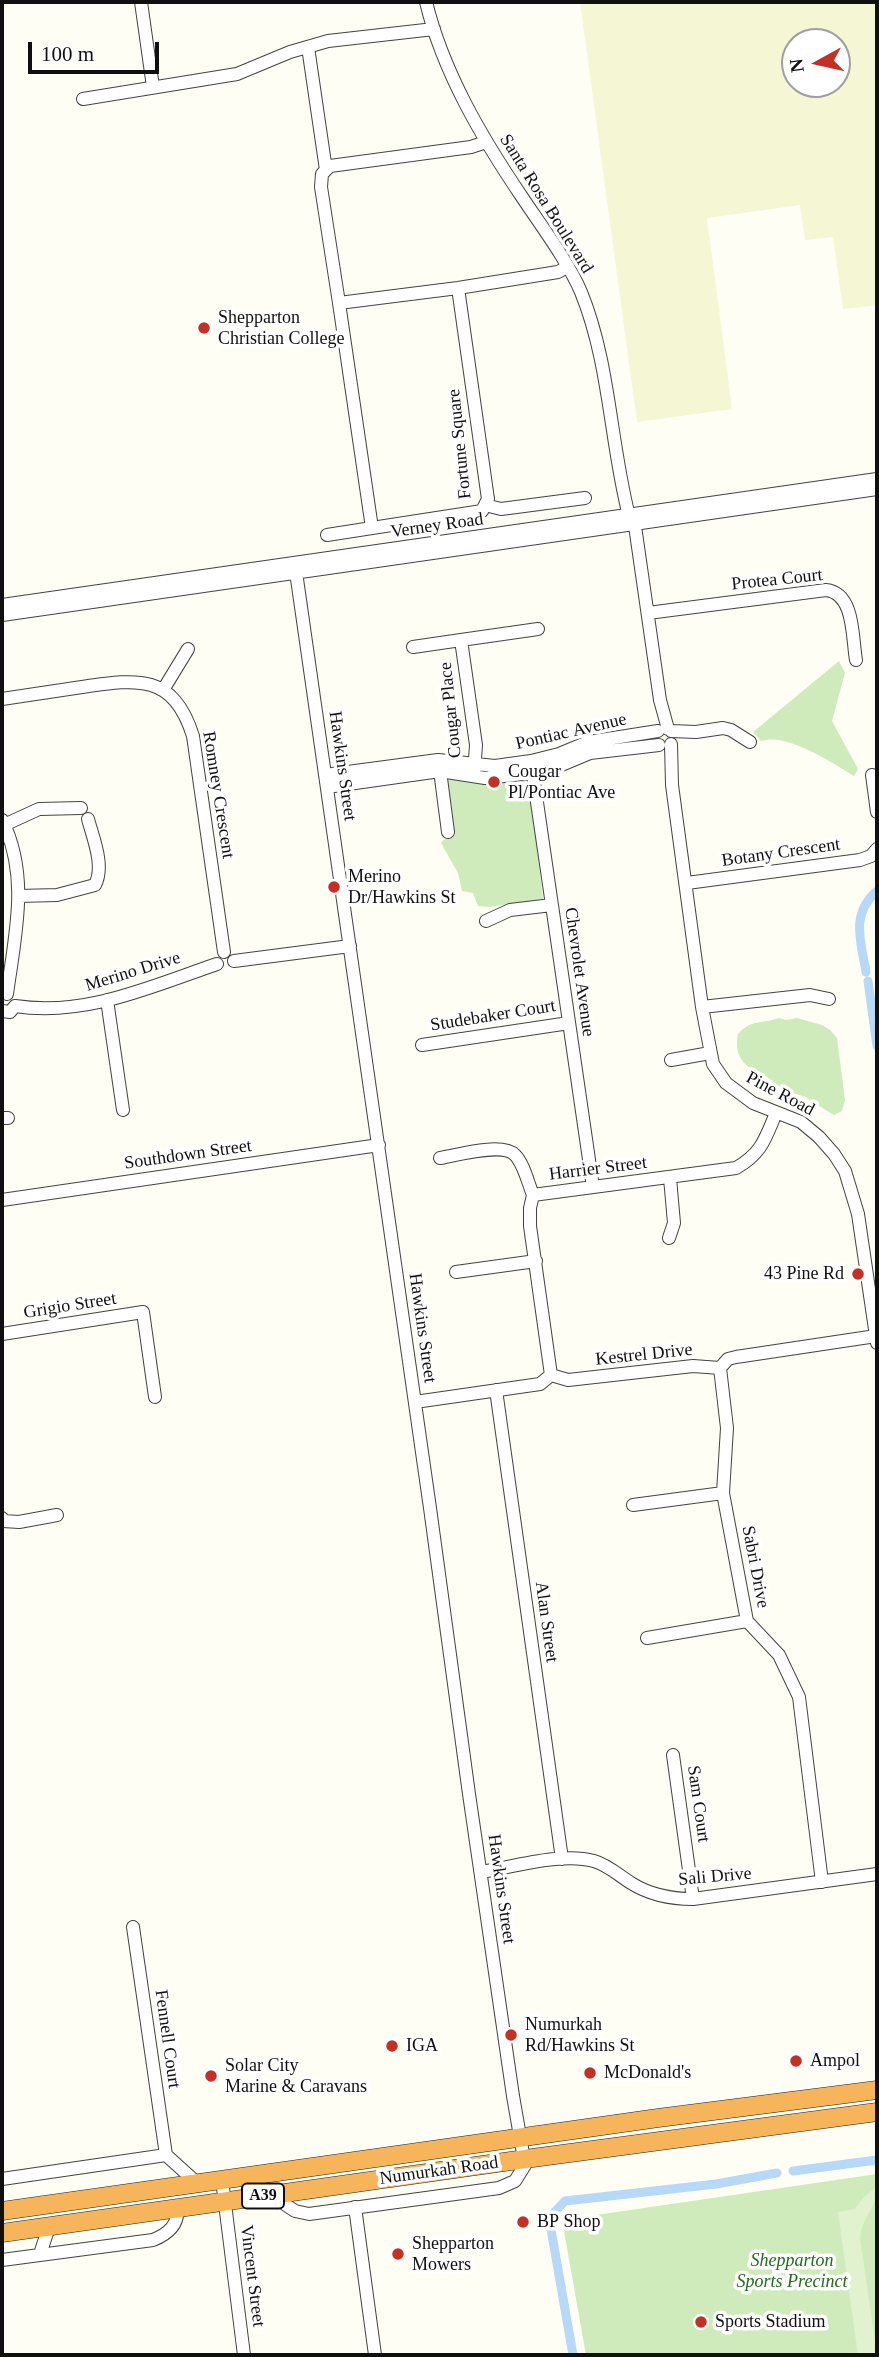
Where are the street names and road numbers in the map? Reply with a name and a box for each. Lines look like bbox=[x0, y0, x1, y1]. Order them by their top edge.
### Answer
street label: Santa Rosa Boulevard bbox=[494, 130, 598, 278]
street label: Fortune Square bbox=[443, 388, 477, 500]
street label: Verney Road bbox=[389, 509, 485, 543]
street label: Protea Court bbox=[730, 564, 824, 596]
street label: Cougar Place bbox=[435, 661, 467, 759]
street label: Pontiac Avenue bbox=[513, 709, 629, 755]
street label: Hawkins Street bbox=[324, 710, 360, 822]
street label: Romney Crescent bbox=[197, 730, 239, 860]
street label: Botany Crescent bbox=[720, 834, 842, 872]
street label: Chevrolet Avenue bbox=[559, 906, 599, 1038]
street label: Merino Drive bbox=[83, 947, 183, 997]
street label: Studebaker Court bbox=[429, 995, 557, 1037]
street label: Pine Road bbox=[742, 1067, 818, 1121]
street label: Southdown Street bbox=[123, 1135, 253, 1175]
street label: Harrier Street bbox=[548, 1152, 648, 1186]
street label: Hawkins Street bbox=[404, 1272, 440, 1384]
street label: Grigio Street bbox=[22, 1288, 118, 1324]
street label: Kestrel Drive bbox=[594, 1339, 694, 1371]
street label: Sabri Drive bbox=[736, 1524, 774, 1610]
street label: Alan Street bbox=[530, 1580, 562, 1664]
street label: Sam Court bbox=[682, 1764, 714, 1844]
street label: Hawkins Street bbox=[483, 1833, 519, 1945]
street label: Sali Drive bbox=[677, 1863, 753, 1891]
street label: Fennell Court bbox=[149, 1988, 185, 2090]
street label: Numurkah Road bbox=[378, 2152, 500, 2190]
road number: A39 bbox=[242, 2184, 284, 2208]
street label: Vincent Street bbox=[235, 2224, 269, 2328]

